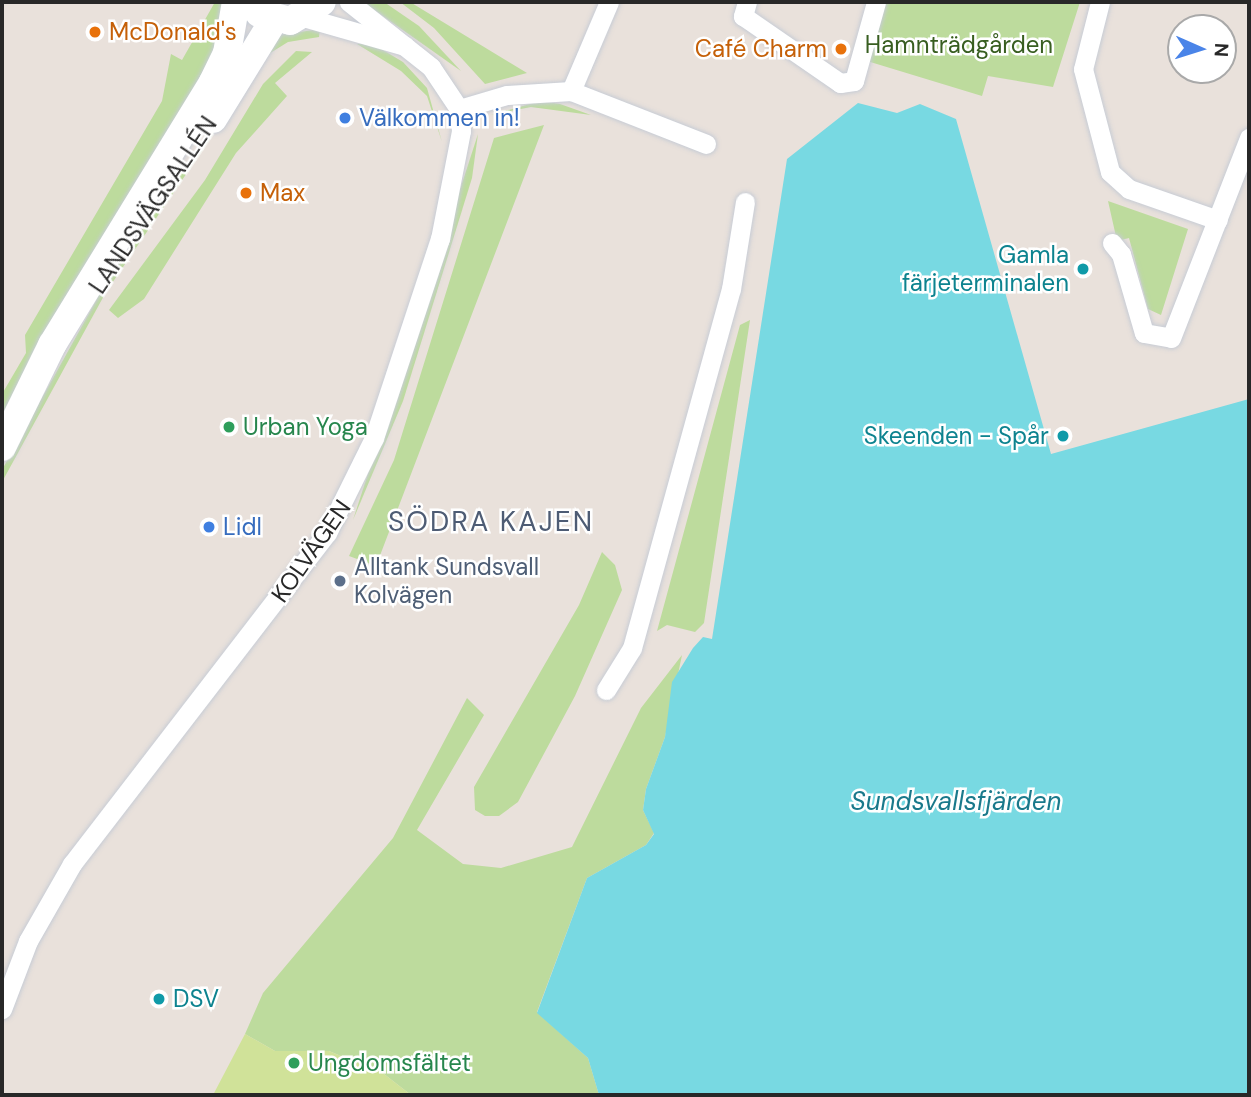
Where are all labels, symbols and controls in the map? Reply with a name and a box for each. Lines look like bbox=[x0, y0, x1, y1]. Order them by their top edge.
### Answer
north arrow bbox=[1167, 14, 1237, 84]
place label: McDonald's bbox=[109, 18, 237, 46]
marker: McDonald's bbox=[87, 24, 103, 40]
park label: Hamnträdgården bbox=[865, 31, 1053, 59]
place label: Café Charm bbox=[695, 35, 827, 63]
marker: Café Charm bbox=[833, 41, 849, 57]
text: N bbox=[1209, 42, 1234, 58]
place label: Välkommen in! bbox=[359, 104, 520, 132]
marker: Välkommen in! bbox=[337, 110, 353, 126]
street label: LANDSVÄGSALLÉN bbox=[83, 111, 223, 299]
place label: Max bbox=[260, 179, 305, 207]
marker: Max bbox=[238, 185, 254, 201]
place label: Gamla färjeterminalen bbox=[902, 241, 1069, 297]
marker: Gamla färjeterminalen bbox=[1075, 261, 1091, 277]
place label: Urban Yoga bbox=[243, 413, 368, 441]
marker: Urban Yoga bbox=[221, 419, 237, 435]
place label: Skeenden - Spår bbox=[864, 422, 1049, 450]
marker: Skeenden - Spår bbox=[1055, 428, 1071, 444]
street label: KOLVÄGEN bbox=[265, 494, 357, 608]
district label: SÖDRA KAJEN bbox=[389, 505, 593, 539]
place label: Lidl bbox=[223, 513, 262, 541]
marker: Lidl bbox=[201, 519, 217, 535]
place label: Alltank Sundsvall Kolvägen bbox=[354, 553, 539, 609]
marker: Alltank Sundsvall Kolvägen bbox=[332, 573, 348, 589]
water label: Sundsvallsfjärden bbox=[850, 786, 1062, 818]
place label: DSV bbox=[173, 985, 219, 1013]
marker: DSV bbox=[151, 991, 167, 1007]
place label: Ungdomsfältet bbox=[308, 1049, 471, 1077]
marker: Ungdomsfältet bbox=[286, 1055, 302, 1071]

